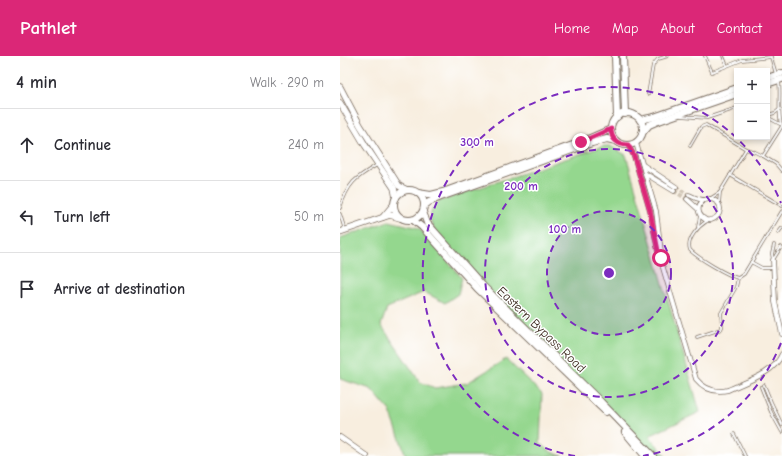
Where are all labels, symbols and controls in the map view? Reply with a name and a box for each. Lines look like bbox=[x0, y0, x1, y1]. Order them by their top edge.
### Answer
text: Pathlet bbox=[20, 17, 76, 39]
text: Home bbox=[554, 20, 590, 37]
text: Map bbox=[612, 20, 638, 37]
text: About bbox=[660, 20, 695, 37]
text: Contact bbox=[717, 20, 762, 37]
map controls bbox=[734, 68, 770, 140]
button: + bbox=[734, 68, 770, 104]
text: 4 min bbox=[16, 73, 57, 92]
text: Walk · 290 m bbox=[250, 75, 324, 90]
button: − bbox=[734, 104, 770, 140]
route end bbox=[572, 133, 590, 151]
icon: ahead bbox=[16, 134, 38, 156]
text: 300 m bbox=[460, 135, 494, 149]
text: Continue bbox=[54, 136, 111, 154]
text: 240 m bbox=[288, 137, 324, 152]
text: 200 m bbox=[504, 179, 538, 193]
icon: left bbox=[16, 206, 38, 228]
text: Turn left bbox=[54, 208, 110, 226]
text: 50 m bbox=[294, 209, 324, 224]
text: 100 m bbox=[549, 222, 581, 236]
route start bbox=[652, 249, 670, 267]
centre of rings bbox=[602, 266, 616, 280]
icon: arrive bbox=[16, 278, 38, 300]
text: Arrive at destination bbox=[54, 280, 185, 298]
street label: Eastern Bypass Road bbox=[494, 283, 589, 375]

